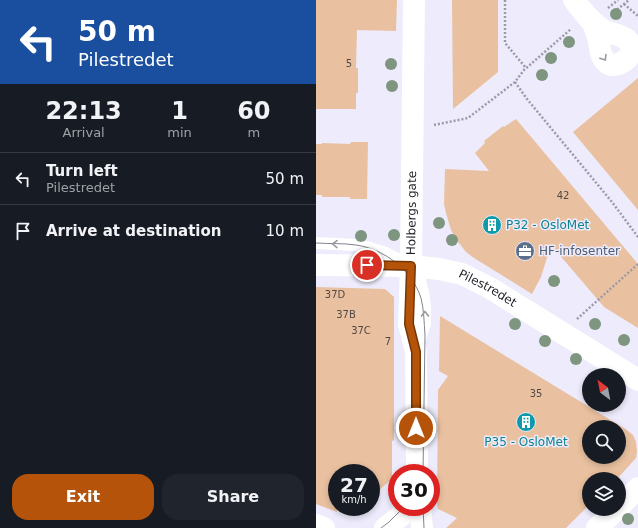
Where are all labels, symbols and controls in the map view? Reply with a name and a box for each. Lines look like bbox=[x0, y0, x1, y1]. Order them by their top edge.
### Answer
text: 50 m bbox=[78, 15, 156, 48]
icon: left bbox=[12, 16, 64, 68]
text: Pilestredet bbox=[78, 49, 174, 70]
one-way arrow bbox=[599, 53, 606, 60]
house number: 5 bbox=[346, 58, 352, 69]
text: 22:13 bbox=[45, 97, 122, 125]
text: 1 bbox=[171, 97, 188, 125]
text: 60 bbox=[237, 97, 271, 125]
text: Arrival bbox=[62, 125, 105, 140]
text: min bbox=[167, 125, 192, 140]
text: m bbox=[248, 125, 260, 140]
text: Turn left bbox=[46, 162, 118, 180]
icon: left bbox=[12, 168, 34, 190]
text: 50 m bbox=[266, 170, 304, 188]
street label: Holbergs gate bbox=[404, 171, 419, 255]
text: Pilestredet bbox=[46, 180, 115, 195]
house number: 42 bbox=[557, 190, 569, 201]
building icon: P32 - OsloMet bbox=[481, 214, 503, 236]
place label: P32 - OsloMet bbox=[506, 218, 590, 232]
icon: arrive bbox=[12, 220, 34, 242]
text: Arrive at destination bbox=[46, 222, 221, 240]
text: 10 m bbox=[266, 222, 304, 240]
one-way arrow bbox=[332, 240, 338, 248]
office icon: HF-infosenter bbox=[514, 240, 536, 262]
place label: HF-infosenter bbox=[539, 244, 620, 258]
pin bbox=[350, 248, 384, 282]
icon: arrive bbox=[356, 254, 378, 276]
street label: Pilestredet bbox=[457, 267, 519, 310]
house number: 37D bbox=[325, 289, 346, 300]
house number: 37B bbox=[336, 309, 356, 320]
one-way arrow bbox=[421, 311, 429, 317]
house number: 37C bbox=[351, 325, 371, 336]
house number: 7 bbox=[385, 336, 391, 347]
north arrow bbox=[582, 368, 626, 412]
map controls bbox=[582, 368, 626, 516]
house number: 35 bbox=[530, 388, 542, 399]
position arrow bbox=[395, 407, 437, 449]
building icon: P35 - OsloMet bbox=[515, 411, 537, 433]
button: search bbox=[582, 420, 626, 464]
place label: P35 - OsloMet bbox=[484, 435, 568, 449]
speed limit sign: 30 bbox=[388, 464, 440, 516]
button: layers bbox=[582, 472, 626, 516]
text: 27 bbox=[340, 473, 368, 497]
button: Exit bbox=[12, 474, 154, 520]
button: Share bbox=[162, 474, 304, 520]
text: km/h bbox=[341, 494, 367, 505]

